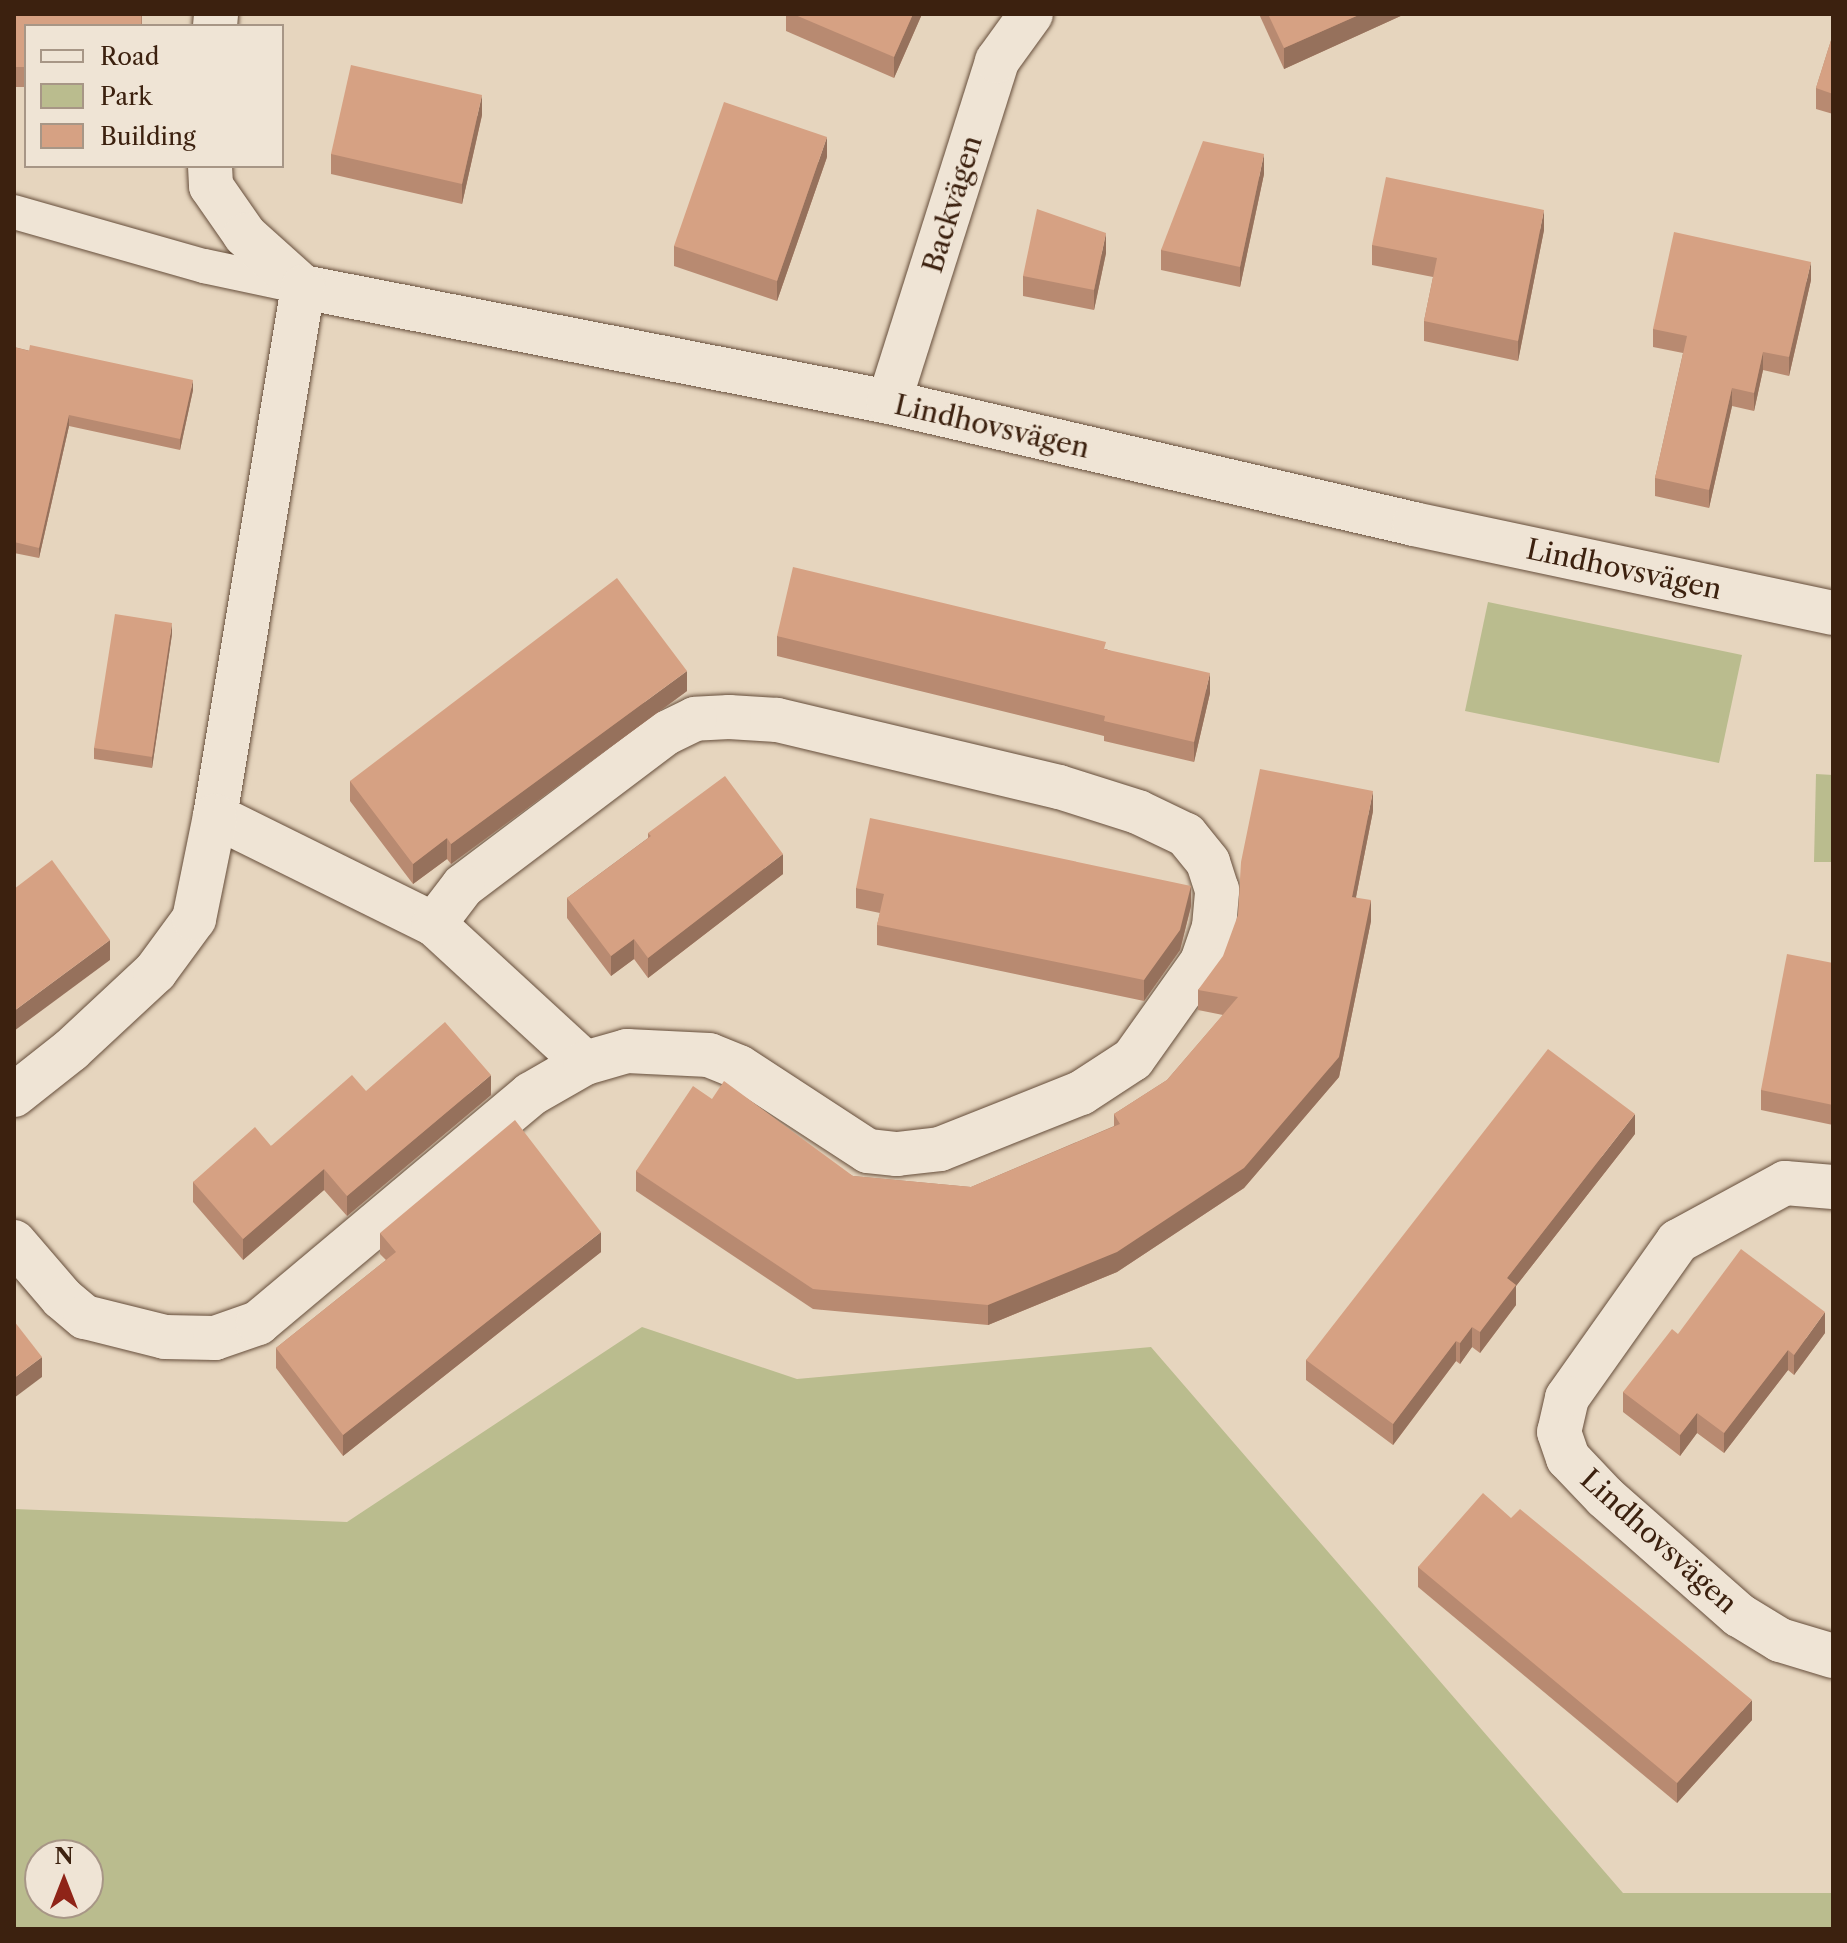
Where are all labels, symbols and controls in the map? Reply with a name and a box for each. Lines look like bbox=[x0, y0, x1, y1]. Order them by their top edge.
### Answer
legend bbox=[24, 24, 284, 168]
text: Road bbox=[100, 42, 159, 71]
text: Park bbox=[100, 82, 152, 111]
text: Building bbox=[100, 122, 196, 151]
street label: Backvägen bbox=[915, 131, 989, 277]
street label: Lindhovsvägen bbox=[891, 387, 1093, 465]
street label: Lindhovsvägen bbox=[1523, 532, 1725, 606]
street label: Lindhovsvägen bbox=[1574, 1462, 1744, 1620]
north arrow bbox=[24, 1839, 104, 1919]
text: N bbox=[54, 1843, 74, 1870]

